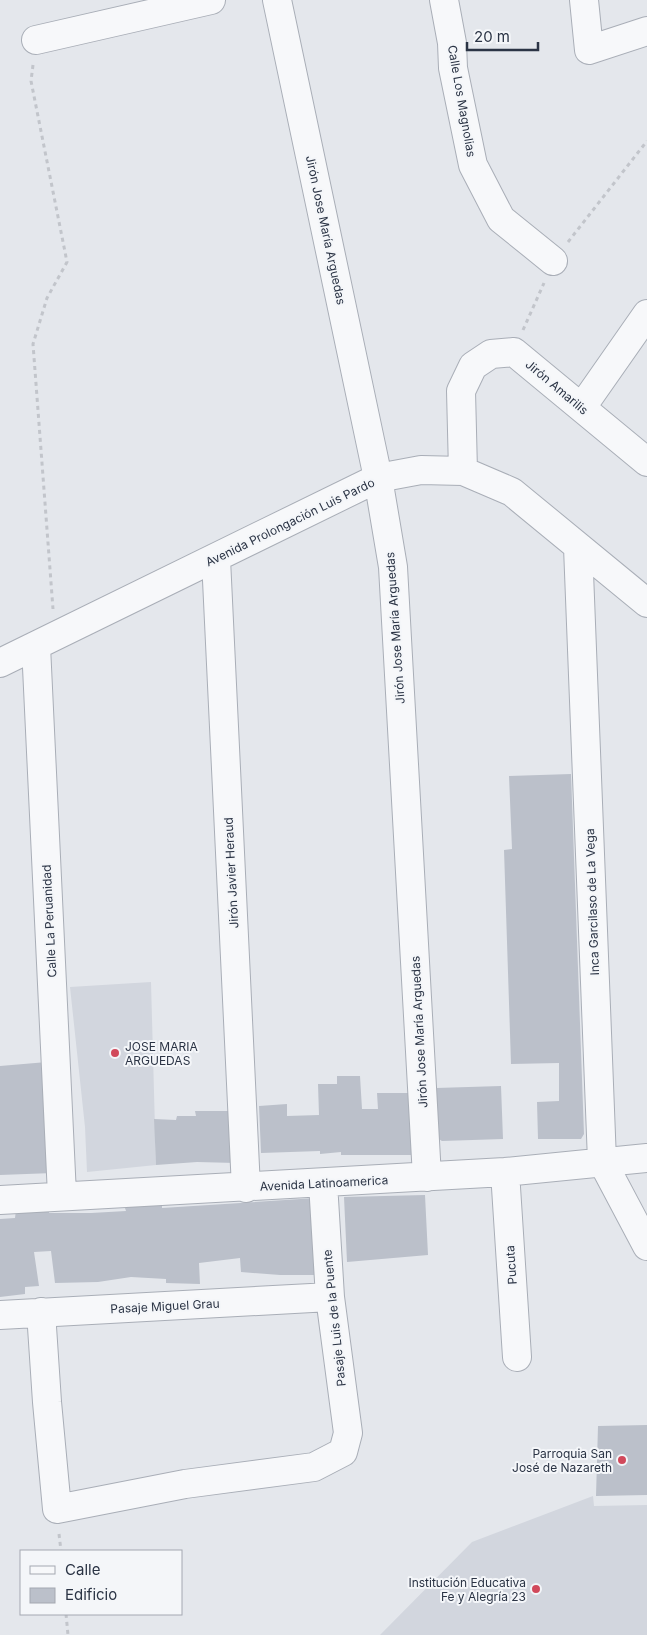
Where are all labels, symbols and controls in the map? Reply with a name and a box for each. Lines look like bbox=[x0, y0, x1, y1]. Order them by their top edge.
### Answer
scale bar bbox=[467, 20, 538, 52]
text: 20 m bbox=[474, 27, 510, 46]
street label: Calle Los Magnolias bbox=[445, 44, 479, 158]
street label: Jirón Jose María Arguedas bbox=[303, 154, 349, 306]
street label: Jirón Amarilis bbox=[523, 356, 591, 418]
street label: Avenida Prolongación Luis Pardo bbox=[203, 474, 377, 570]
street label: Jirón Jose María Arguedas bbox=[382, 552, 408, 704]
street label: Jirón Javier Heraud bbox=[221, 817, 241, 929]
street label: Inca Garcilaso de La Vega bbox=[582, 828, 602, 976]
street label: Calle La Peruanidad bbox=[39, 864, 59, 978]
street label: Jirón Jose María Arguedas bbox=[408, 956, 430, 1108]
place label: JOSE MARIA ARGUEDAS bbox=[125, 1039, 198, 1068]
marker: JOSE MARIA ARGUEDAS bbox=[109, 1047, 121, 1059]
street label: Avenida Latinoamerica bbox=[259, 1172, 389, 1194]
street label: Pucuta bbox=[502, 1245, 520, 1285]
street label: Pasaje Luis de la Puente bbox=[319, 1249, 349, 1387]
street label: Pasaje Miguel Grau bbox=[110, 1296, 220, 1316]
place label: Parroquia San José de Nazareth bbox=[512, 1446, 612, 1475]
marker: Parroquia San José de Nazareth bbox=[616, 1454, 628, 1466]
legend bbox=[20, 1550, 182, 1615]
text: Calle bbox=[65, 1560, 100, 1579]
place label: Institución Educativa Fe y Alegría 23 bbox=[408, 1575, 526, 1604]
marker: Institución Educativa Fe y Alegría 23 bbox=[530, 1583, 542, 1595]
text: Edificio bbox=[65, 1585, 117, 1604]

